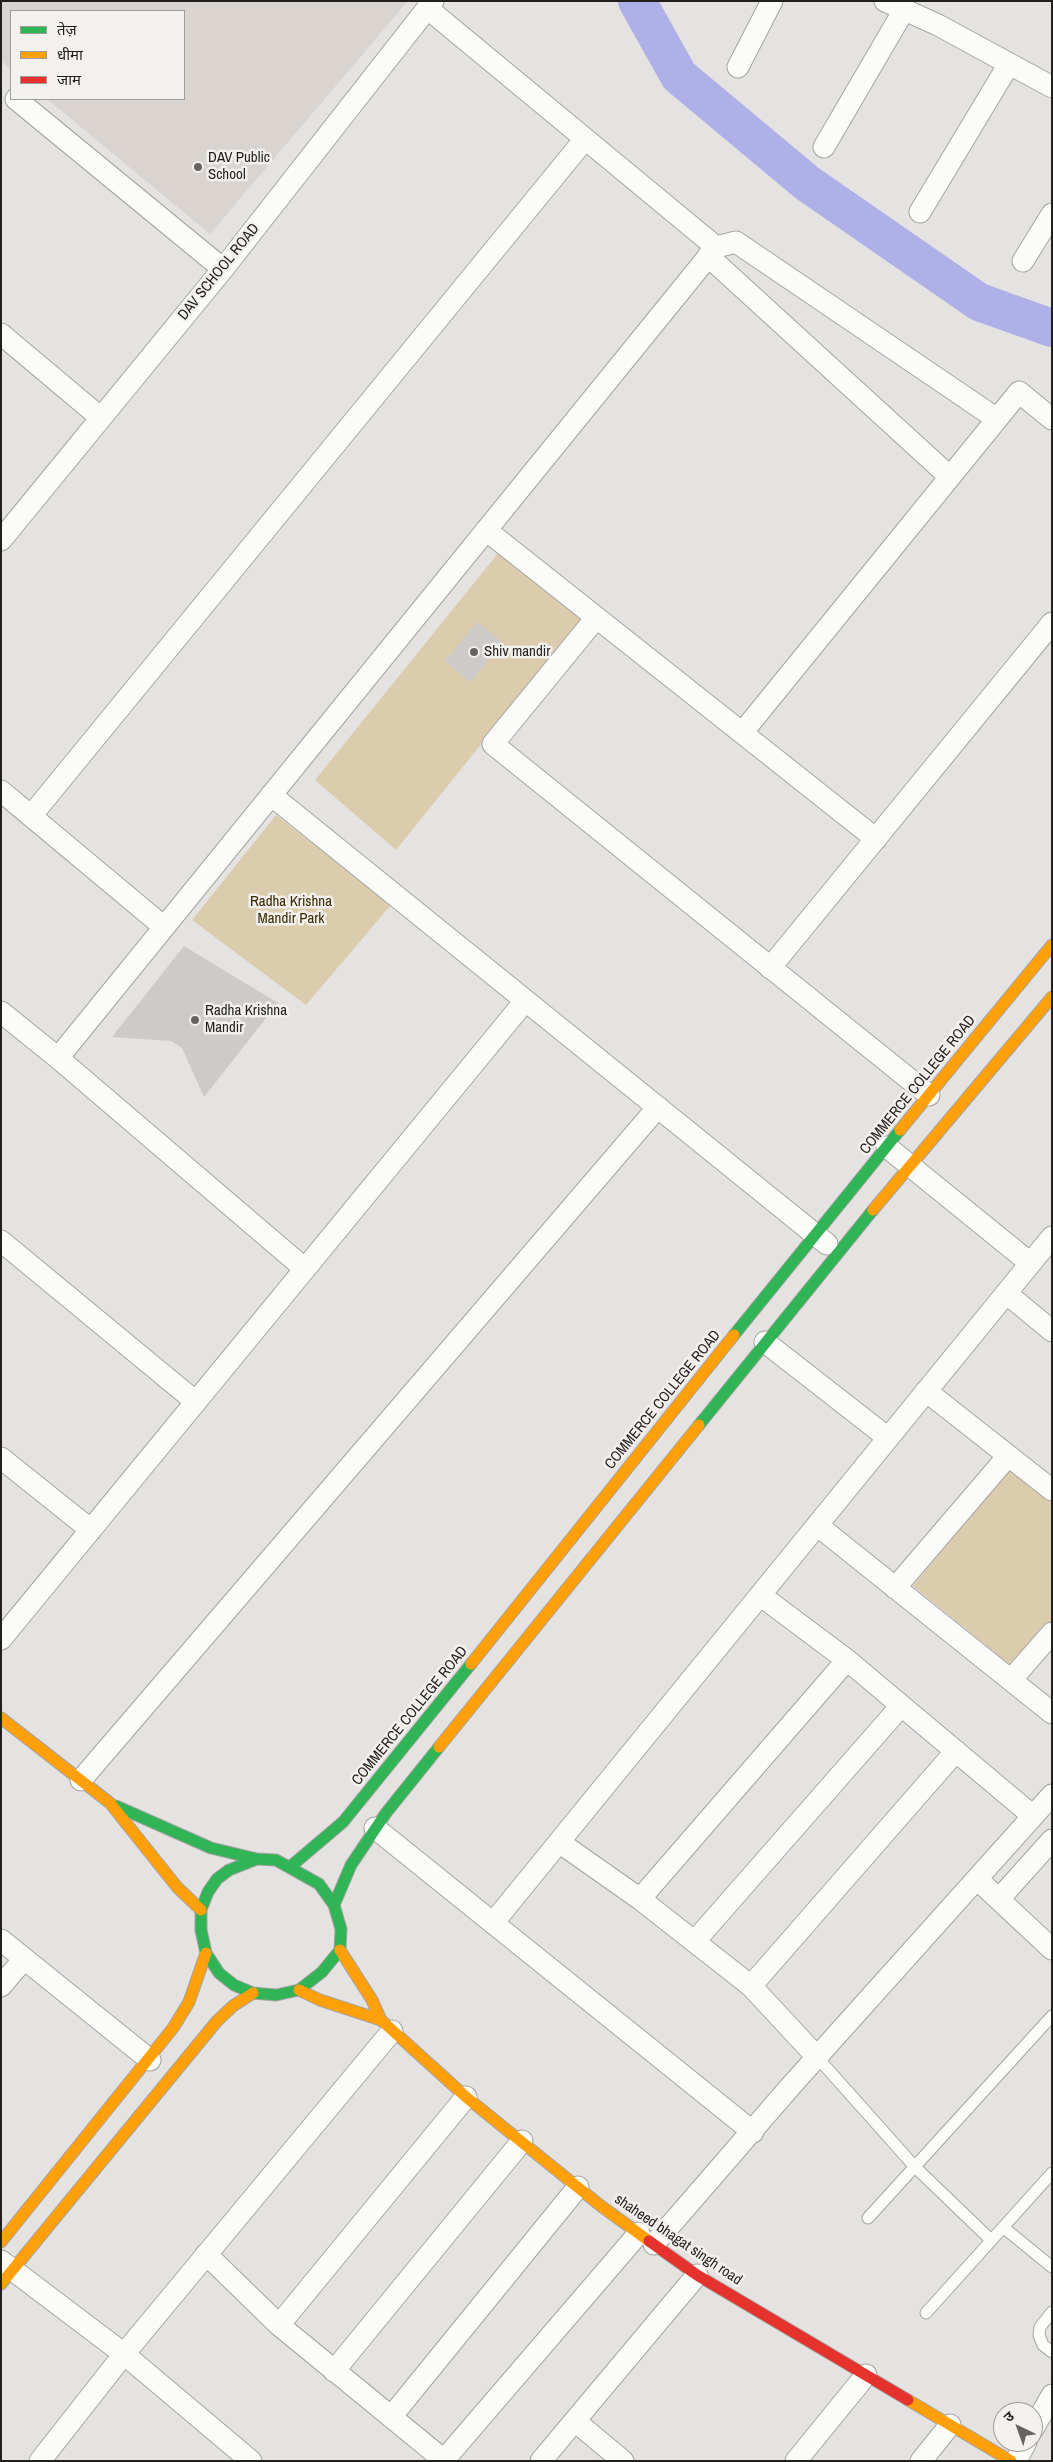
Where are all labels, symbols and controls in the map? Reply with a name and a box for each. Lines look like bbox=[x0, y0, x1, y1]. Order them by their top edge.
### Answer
legend bbox=[10, 10, 185, 100]
text: तेज़ bbox=[57, 19, 77, 40]
text: धीमा bbox=[57, 44, 83, 65]
text: जाम bbox=[57, 69, 81, 90]
place label: DAV Public School bbox=[208, 149, 270, 184]
marker: DAV Public School bbox=[192, 161, 204, 173]
street label: DAV SCHOOL ROAD bbox=[175, 220, 263, 324]
place label: Shiv mandir bbox=[484, 643, 550, 661]
marker: Shiv mandir bbox=[468, 646, 480, 658]
park label: Radha Krishna Mandir Park bbox=[250, 893, 332, 928]
place label: Radha Krishna Mandir bbox=[205, 1002, 287, 1037]
street label: COMMERCE COLLEGE ROAD bbox=[856, 1012, 980, 1158]
marker: Radha Krishna Mandir bbox=[189, 1014, 201, 1026]
street label: COMMERCE COLLEGE ROAD bbox=[601, 1327, 725, 1473]
street label: COMMERCE COLLEGE ROAD bbox=[348, 1643, 472, 1789]
street label: shaheed bhagat singh road bbox=[611, 2191, 745, 2289]
north arrow bbox=[993, 2402, 1043, 2452]
text: उ bbox=[1000, 2407, 1018, 2426]

